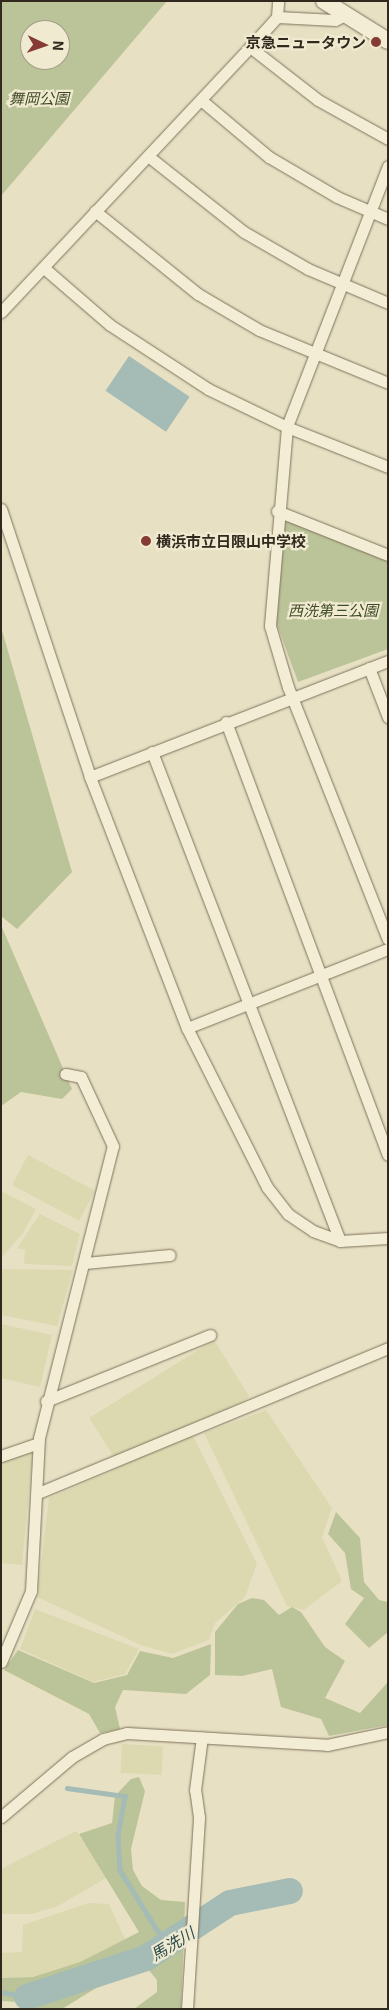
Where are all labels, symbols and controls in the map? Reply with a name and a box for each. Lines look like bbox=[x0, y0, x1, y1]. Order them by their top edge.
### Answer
north arrow bbox=[20, 20, 70, 70]
place label: 京急ニュータウン bbox=[246, 33, 366, 51]
marker: 京急ニュータウン bbox=[370, 36, 382, 48]
text: N bbox=[49, 40, 69, 51]
park label: 舞岡公園 bbox=[9, 89, 69, 107]
place label: 横浜市立日限山中学校 bbox=[156, 532, 306, 550]
marker: 横浜市立日限山中学校 bbox=[140, 535, 152, 547]
park label: 西洗第三公園 bbox=[288, 601, 378, 619]
water label: 馬洗川 bbox=[146, 1922, 198, 1964]

